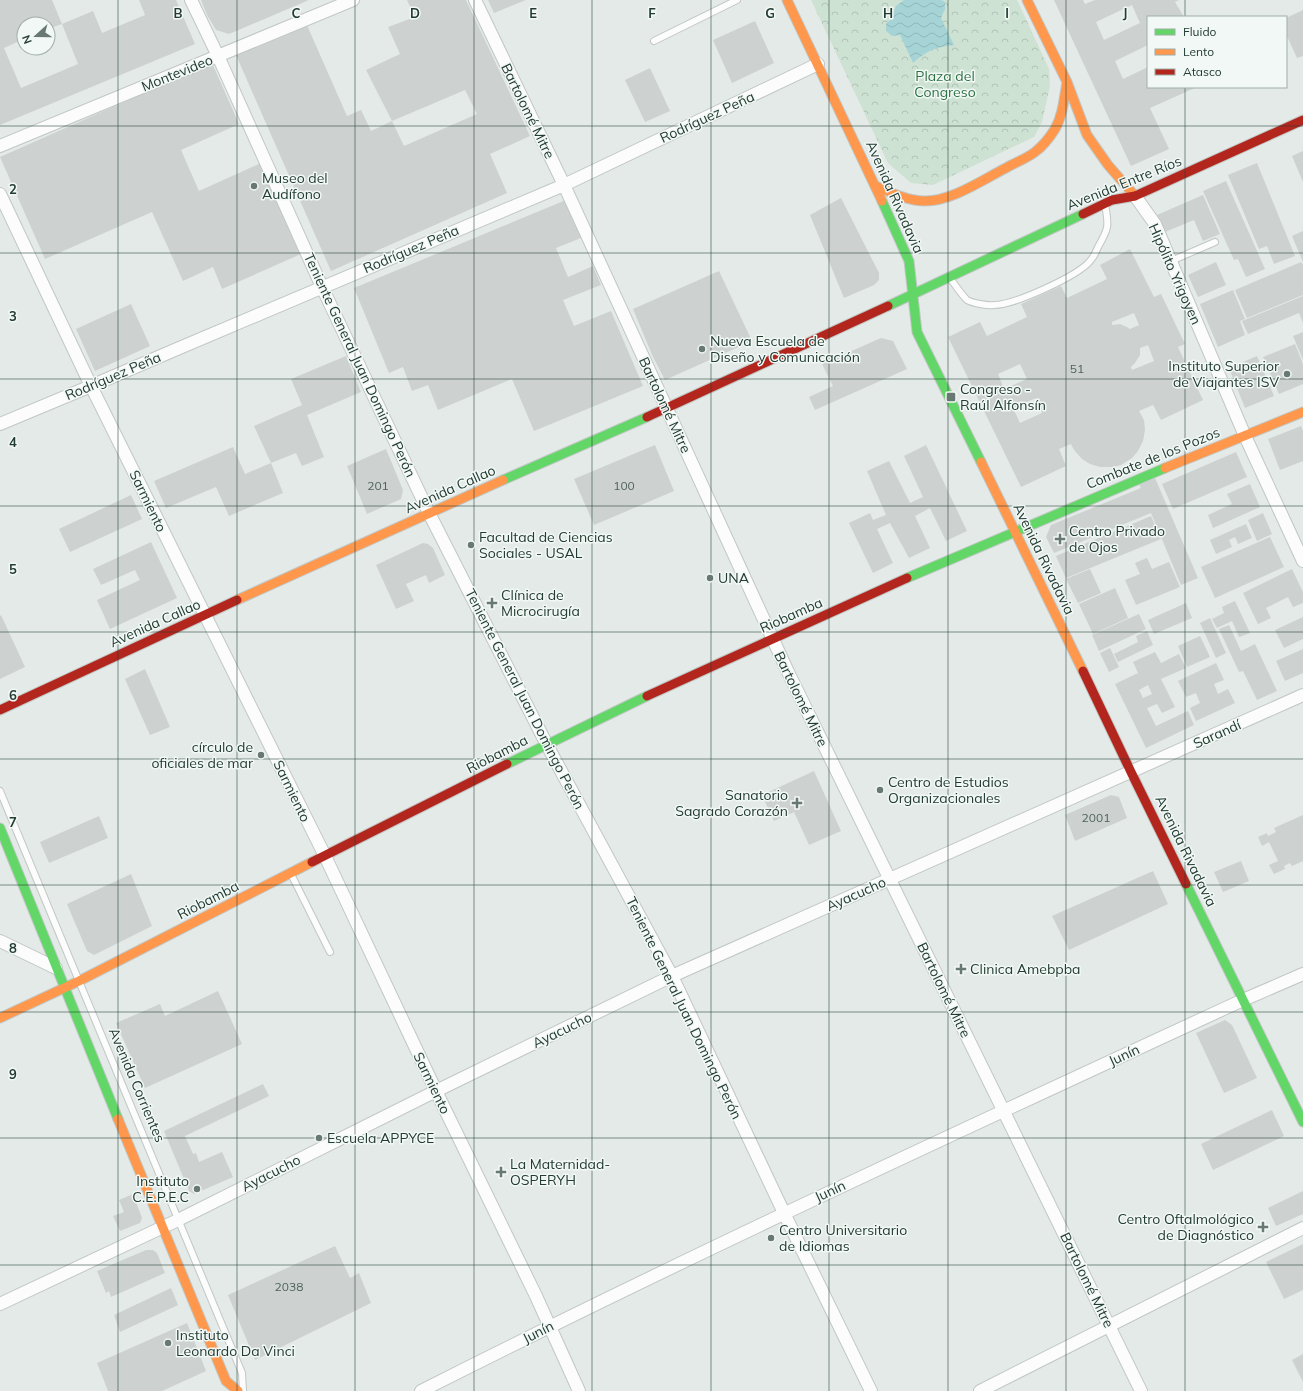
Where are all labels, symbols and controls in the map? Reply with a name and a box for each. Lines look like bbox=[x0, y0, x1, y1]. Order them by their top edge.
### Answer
text: B bbox=[174, 5, 183, 21]
text: C bbox=[292, 5, 301, 21]
text: D bbox=[410, 5, 420, 21]
text: E bbox=[529, 5, 537, 21]
text: F bbox=[648, 5, 656, 21]
text: G bbox=[765, 5, 775, 21]
text: H bbox=[883, 5, 893, 21]
text: I bbox=[1005, 5, 1009, 21]
text: J bbox=[1123, 5, 1127, 21]
north arrow bbox=[16, 16, 56, 56]
legend bbox=[1147, 16, 1287, 88]
text: Fluido bbox=[1183, 24, 1217, 39]
text: N bbox=[19, 33, 35, 46]
text: Lento bbox=[1183, 44, 1214, 59]
street label: Montevideo bbox=[139, 51, 215, 95]
street label: Bartolomé Mitre bbox=[497, 60, 559, 162]
text: Atasco bbox=[1183, 64, 1222, 79]
park label: Plaza del Congreso bbox=[914, 67, 976, 101]
street label: Rodríguez Peña bbox=[657, 87, 757, 147]
street label: Avenida Rivadavia bbox=[862, 138, 928, 256]
street label: Avenida Entre Ríos bbox=[1064, 152, 1184, 214]
place label: Museo del Audífono bbox=[262, 169, 328, 203]
text: 2 bbox=[9, 181, 17, 197]
marker: Museo del Audífono bbox=[249, 181, 259, 191]
street label: Rodríguez Peña bbox=[360, 221, 462, 277]
street label: Hipólito Yrigoyen bbox=[1145, 221, 1205, 327]
street label: Teniente General Juan Domingo Perón bbox=[300, 250, 420, 480]
text: 3 bbox=[9, 308, 17, 324]
place label: Nueva Escuela de Diseño y Comunicación bbox=[710, 332, 860, 366]
marker: Nueva Escuela de Diseño y Comunicación bbox=[697, 344, 707, 354]
street label: Rodríguez Peña bbox=[62, 348, 164, 404]
street label: Bartolomé Mitre bbox=[635, 354, 695, 456]
place label: Instituto Superior de Viajantes ISV bbox=[1168, 357, 1280, 391]
house number: 51 bbox=[1070, 361, 1084, 376]
marker: Instituto Superior de Viajantes ISV bbox=[1282, 369, 1292, 379]
place label: Congreso - Raúl Alfonsín bbox=[960, 380, 1046, 414]
marker: Congreso - Raúl Alfonsín bbox=[945, 391, 957, 403]
street label: Combate de los Pozos bbox=[1084, 423, 1223, 493]
text: 4 bbox=[9, 434, 17, 450]
street label: Avenida Callao bbox=[402, 461, 498, 517]
street label: Sarmiento bbox=[125, 467, 171, 535]
house number: 201 bbox=[367, 478, 389, 493]
house number: 100 bbox=[613, 478, 635, 493]
street label: Avenida Rivadavia bbox=[1009, 500, 1079, 618]
place label: Centro Privado de Ojos bbox=[1069, 522, 1165, 556]
place label: Facultad de Ciencias Sociales - USAL bbox=[479, 528, 613, 562]
marker: Centro Privado de Ojos bbox=[1054, 533, 1066, 545]
marker: Facultad de Ciencias Sociales - USAL bbox=[466, 540, 476, 550]
text: 5 bbox=[9, 561, 17, 577]
place label: UNA bbox=[718, 569, 750, 587]
marker: UNA bbox=[705, 573, 715, 583]
street label: Teniente General Juan Domingo Perón bbox=[461, 586, 589, 812]
place label: Clínica de Microcirugía bbox=[501, 586, 580, 620]
street label: Riobamba bbox=[757, 593, 825, 637]
street label: Avenida Callao bbox=[107, 595, 203, 651]
marker: Clínica de Microcirugía bbox=[486, 597, 498, 609]
street label: Bartolomé Mitre bbox=[770, 648, 832, 750]
text: 6 bbox=[9, 687, 17, 703]
street label: Sarandí bbox=[1190, 715, 1244, 752]
street label: Riobamba bbox=[463, 731, 531, 777]
place label: círculo de oficiales de mar bbox=[151, 738, 254, 772]
marker: círculo de oficiales de mar bbox=[256, 750, 266, 760]
street label: Sarmiento bbox=[269, 757, 315, 825]
place label: Centro de Estudios Organizacionales bbox=[888, 773, 1009, 807]
marker: Centro de Estudios Organizacionales bbox=[875, 785, 885, 795]
place label: Sanatorio Sagrado Corazón bbox=[675, 786, 788, 820]
street label: Avenida Rivadavia bbox=[1151, 792, 1221, 910]
marker: Sanatorio Sagrado Corazón bbox=[791, 797, 803, 809]
house number: 2001 bbox=[1082, 810, 1110, 825]
text: 7 bbox=[9, 814, 17, 830]
street label: Ayacucho bbox=[823, 873, 889, 915]
street label: Riobamba bbox=[174, 877, 242, 923]
street label: Teniente General Juan Domingo Perón bbox=[622, 894, 746, 1122]
street label: Bartolomé Mitre bbox=[913, 939, 975, 1041]
text: 8 bbox=[9, 940, 17, 956]
place label: Clinica Amebpba bbox=[970, 960, 1081, 978]
marker: Clinica Amebpba bbox=[955, 963, 967, 975]
street label: Ayacucho bbox=[529, 1008, 595, 1052]
street label: Avenida Corrientes bbox=[105, 1025, 169, 1145]
street label: Junín bbox=[1105, 1040, 1143, 1070]
street label: Sarmiento bbox=[409, 1049, 455, 1117]
text: 9 bbox=[9, 1066, 17, 1082]
place label: Escuela APPYCE bbox=[327, 1129, 434, 1147]
marker: Escuela APPYCE bbox=[314, 1133, 324, 1143]
street label: Ayacucho bbox=[239, 1151, 303, 1195]
place label: La Maternidad- OSPERYH bbox=[510, 1155, 610, 1189]
marker: La Maternidad- OSPERYH bbox=[495, 1166, 507, 1178]
place label: Instituto C.E.P.E.C bbox=[132, 1172, 189, 1206]
street label: Junín bbox=[811, 1176, 849, 1206]
marker: Instituto C.E.P.E.C bbox=[192, 1184, 202, 1194]
place label: Centro Oftalmológico de Diagnóstico bbox=[1118, 1210, 1254, 1244]
place label: Centro Universitario de Idiomas bbox=[779, 1221, 907, 1255]
marker: Centro Oftalmológico de Diagnóstico bbox=[1257, 1221, 1269, 1233]
street label: Bartolomé Mitre bbox=[1056, 1229, 1118, 1331]
marker: Centro Universitario de Idiomas bbox=[766, 1233, 776, 1243]
house number: 2038 bbox=[275, 1279, 303, 1294]
street label: Junín bbox=[519, 1317, 557, 1347]
place label: Instituto Leonardo Da Vinci bbox=[176, 1326, 295, 1360]
marker: Instituto Leonardo Da Vinci bbox=[163, 1338, 173, 1348]

